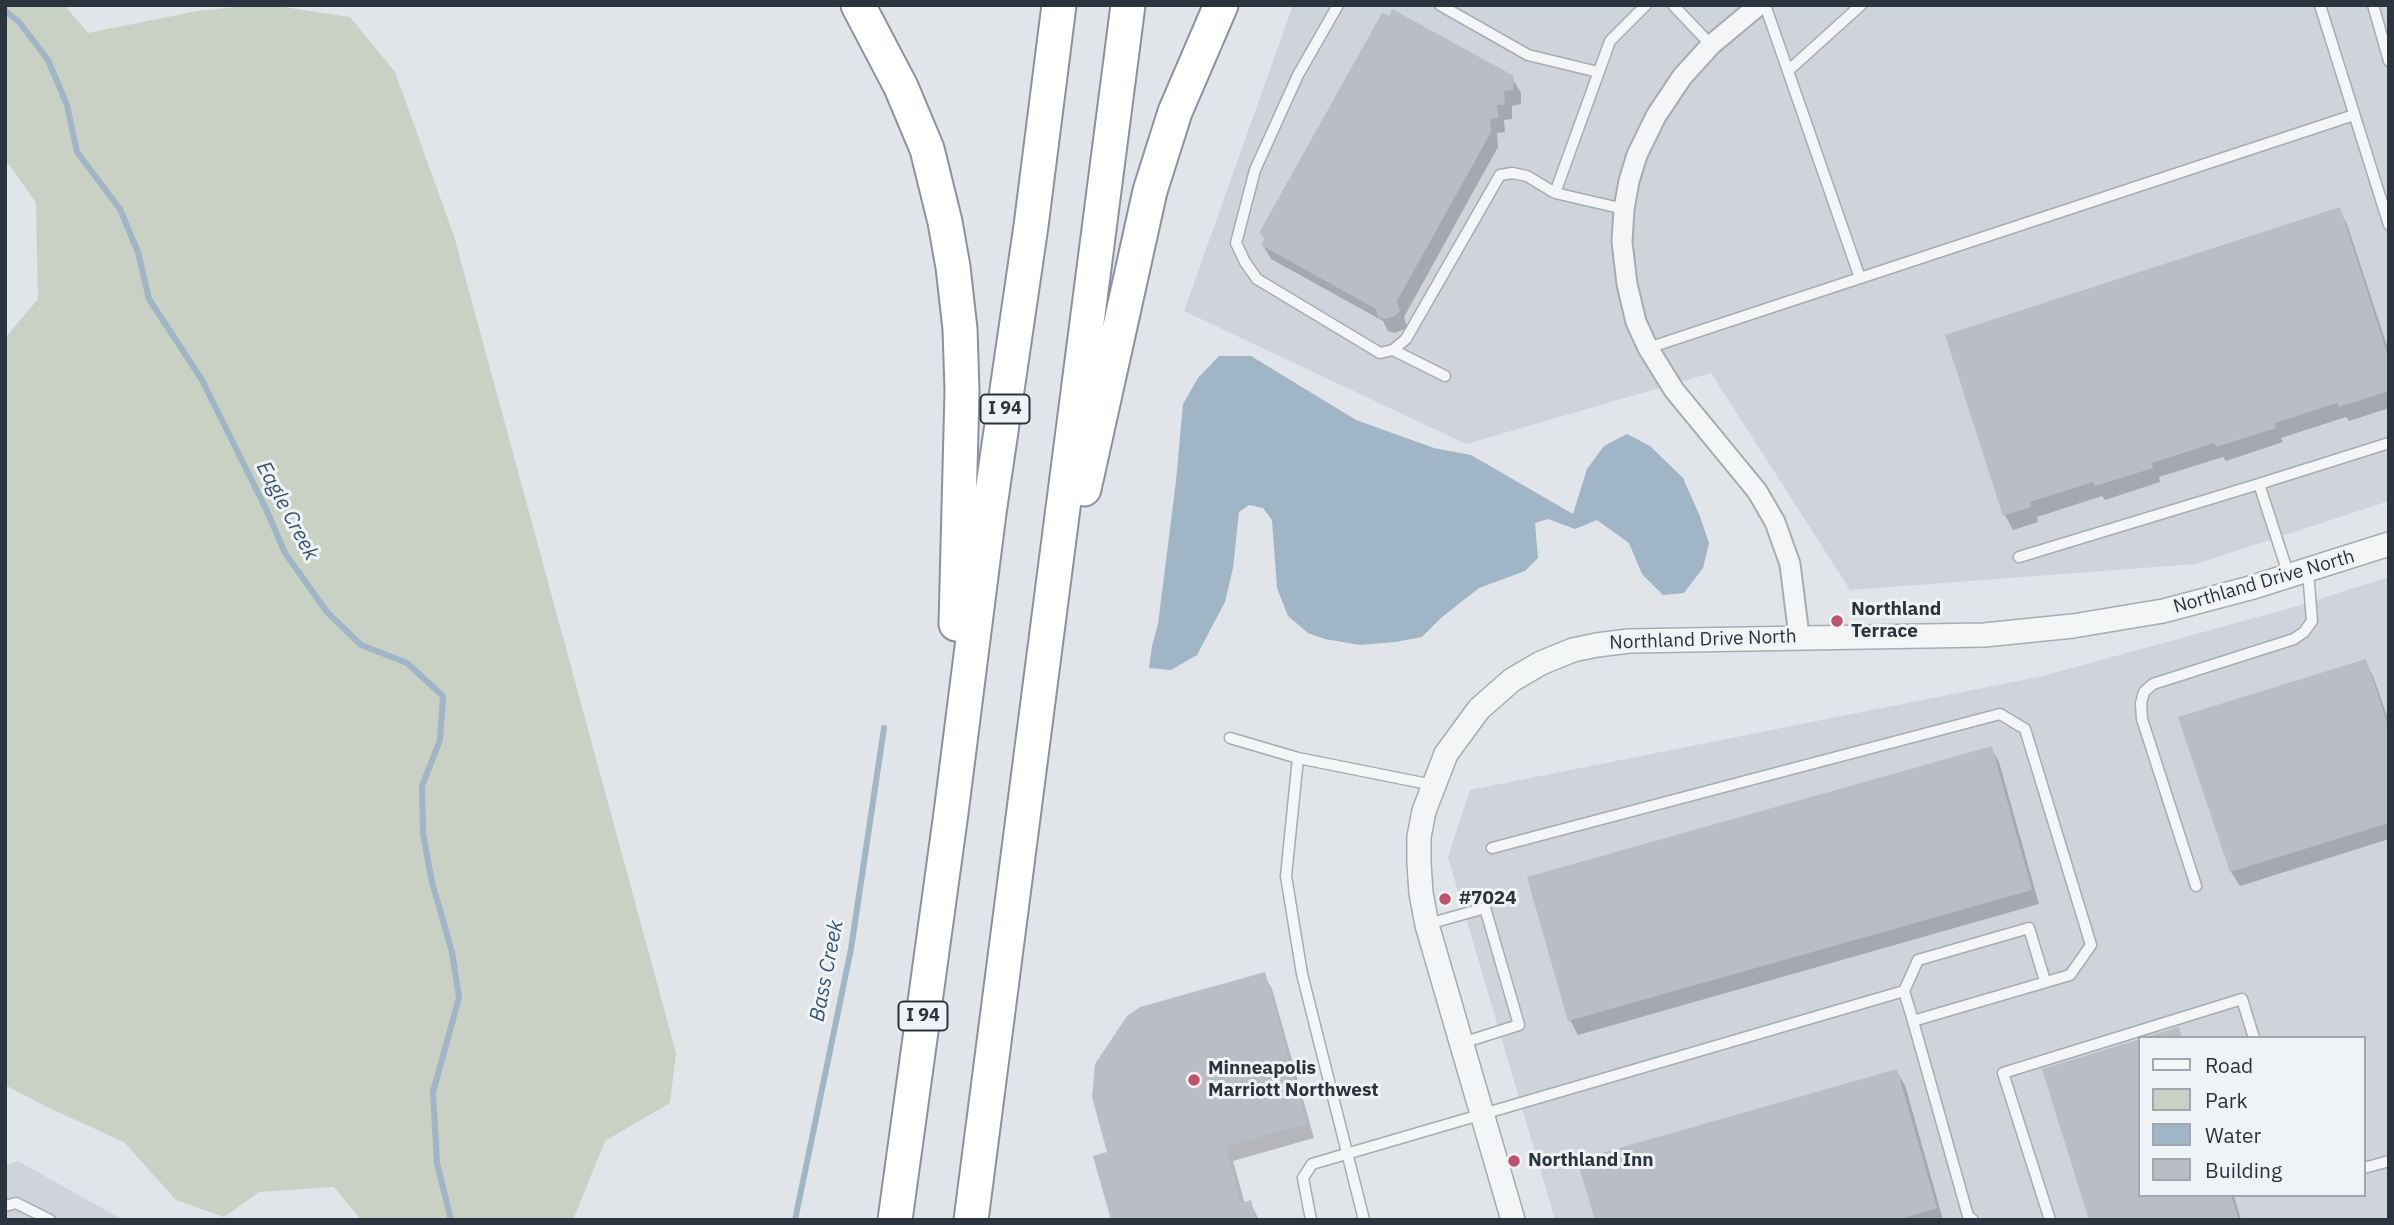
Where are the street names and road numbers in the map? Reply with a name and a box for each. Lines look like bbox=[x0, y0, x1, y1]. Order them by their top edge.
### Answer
road number: I 94 bbox=[981, 394, 1030, 424]
street label: Northland Drive North bbox=[2171, 545, 2357, 619]
street label: Northland Drive North bbox=[1609, 625, 1797, 655]
road number: I 94 bbox=[898, 1001, 948, 1030]

